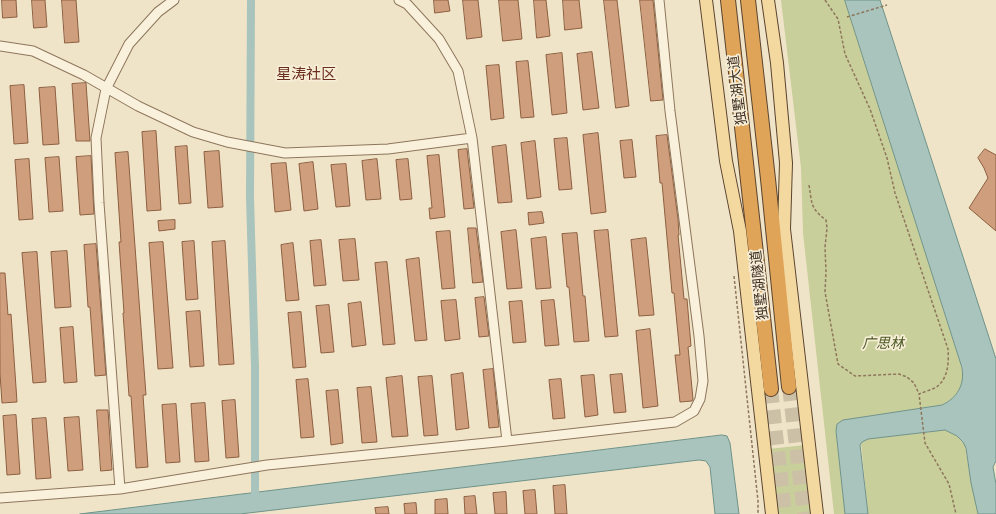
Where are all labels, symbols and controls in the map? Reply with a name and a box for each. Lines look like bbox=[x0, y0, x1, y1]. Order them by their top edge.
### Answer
street label: 独墅湖大道 bbox=[725, 54, 751, 126]
district label: 星涛社区 bbox=[276, 66, 336, 84]
street label: 独墅湖隧道 bbox=[748, 249, 772, 321]
park label: 广思林 bbox=[862, 336, 904, 352]

